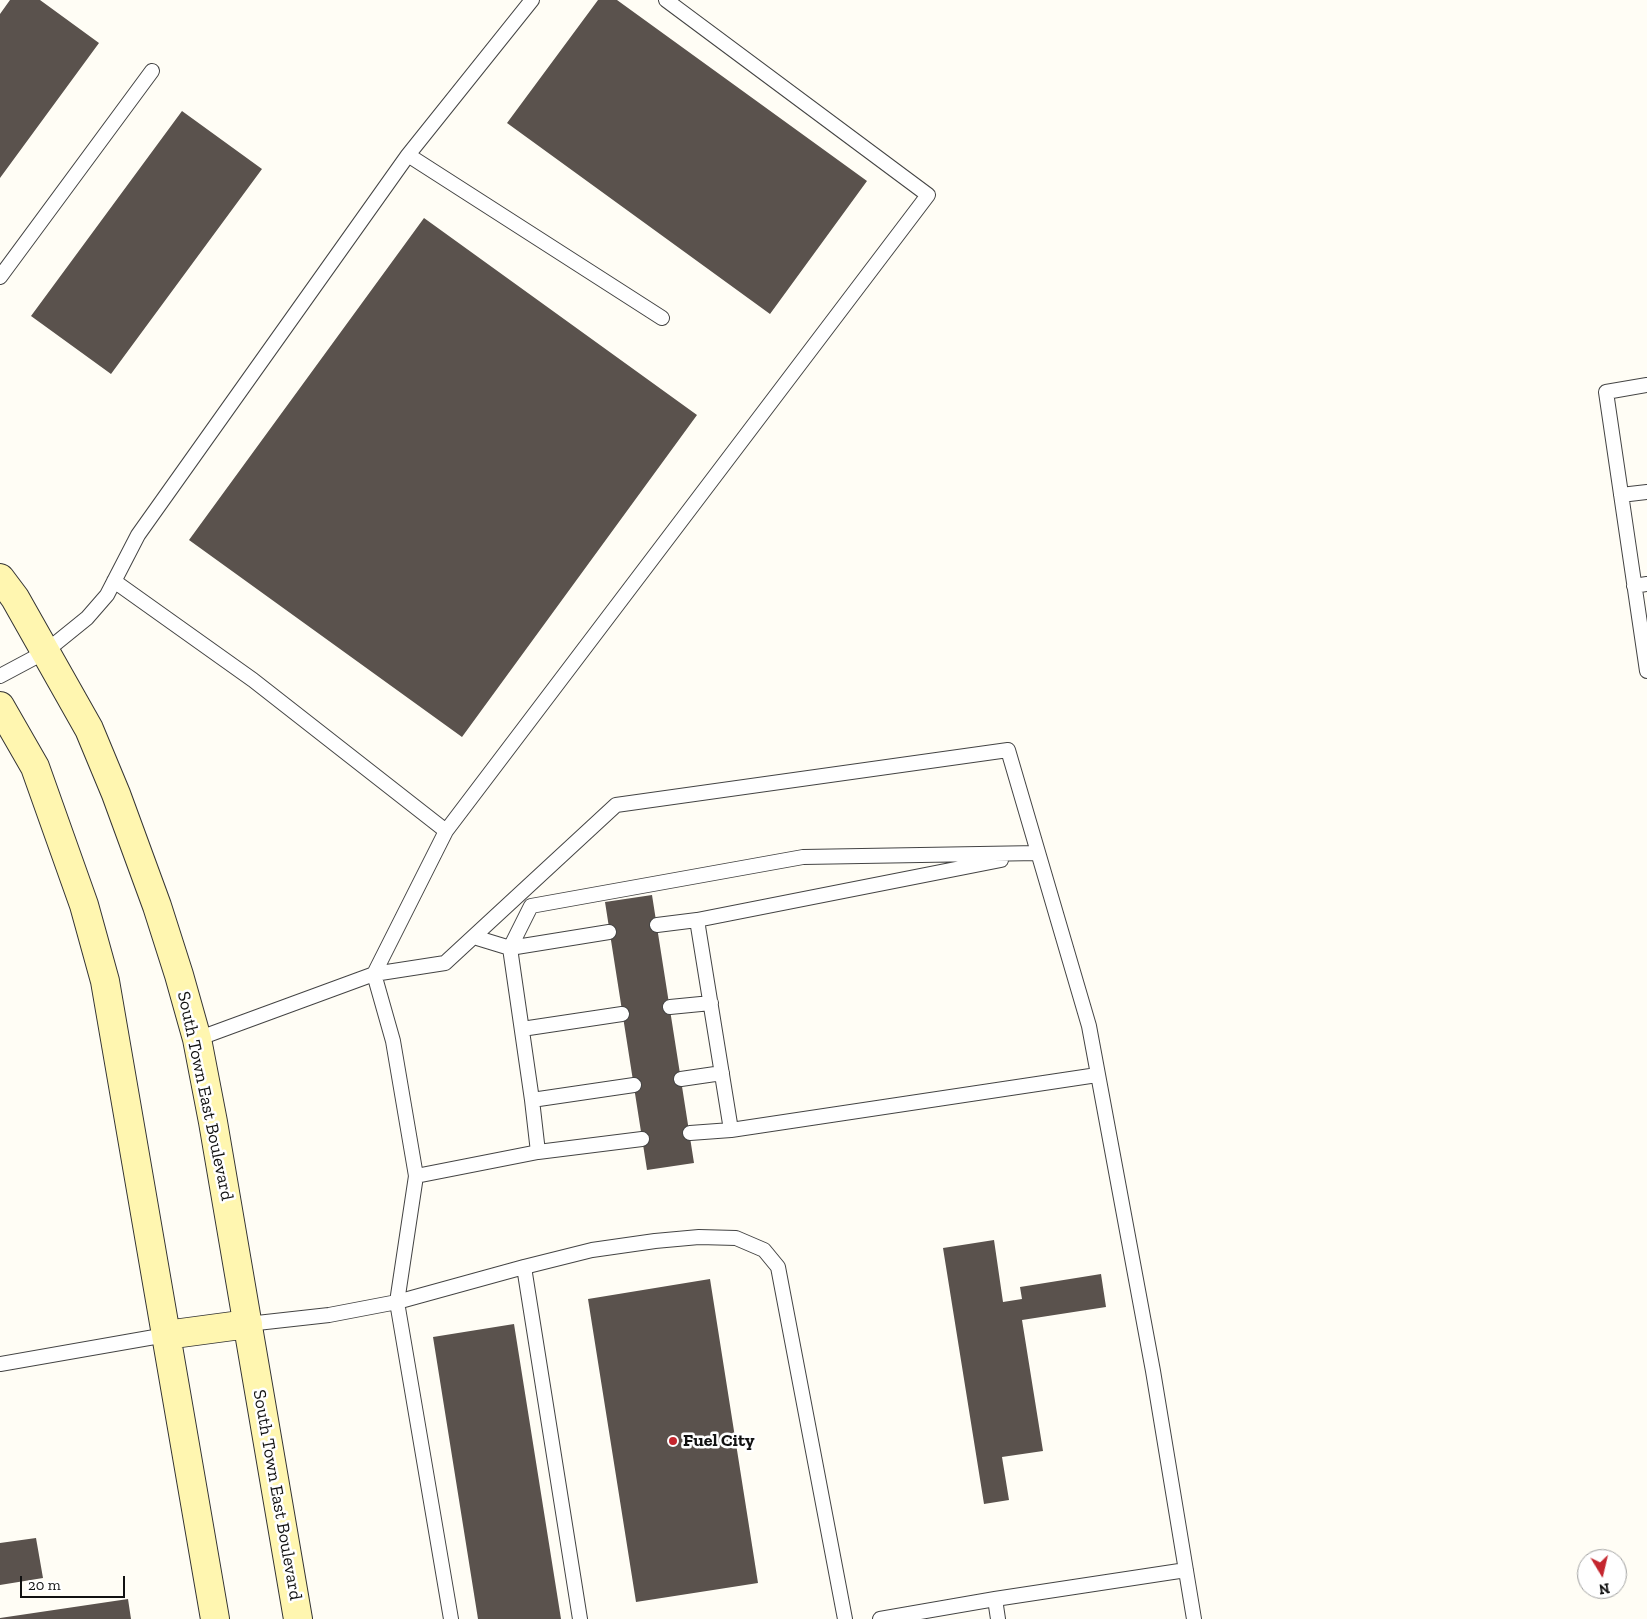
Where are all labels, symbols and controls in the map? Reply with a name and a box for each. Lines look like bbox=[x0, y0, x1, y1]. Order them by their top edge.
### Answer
street label: South Town East Boulevard bbox=[172, 989, 238, 1203]
street label: South Town East Boulevard bbox=[248, 1388, 306, 1602]
place label: Fuel City bbox=[683, 1430, 754, 1452]
marker: Fuel City bbox=[667, 1435, 679, 1447]
north arrow bbox=[1577, 1549, 1627, 1599]
scale bar bbox=[22, 1566, 128, 1598]
text: 20 m bbox=[28, 1576, 61, 1594]
text: N bbox=[1598, 1579, 1611, 1598]

